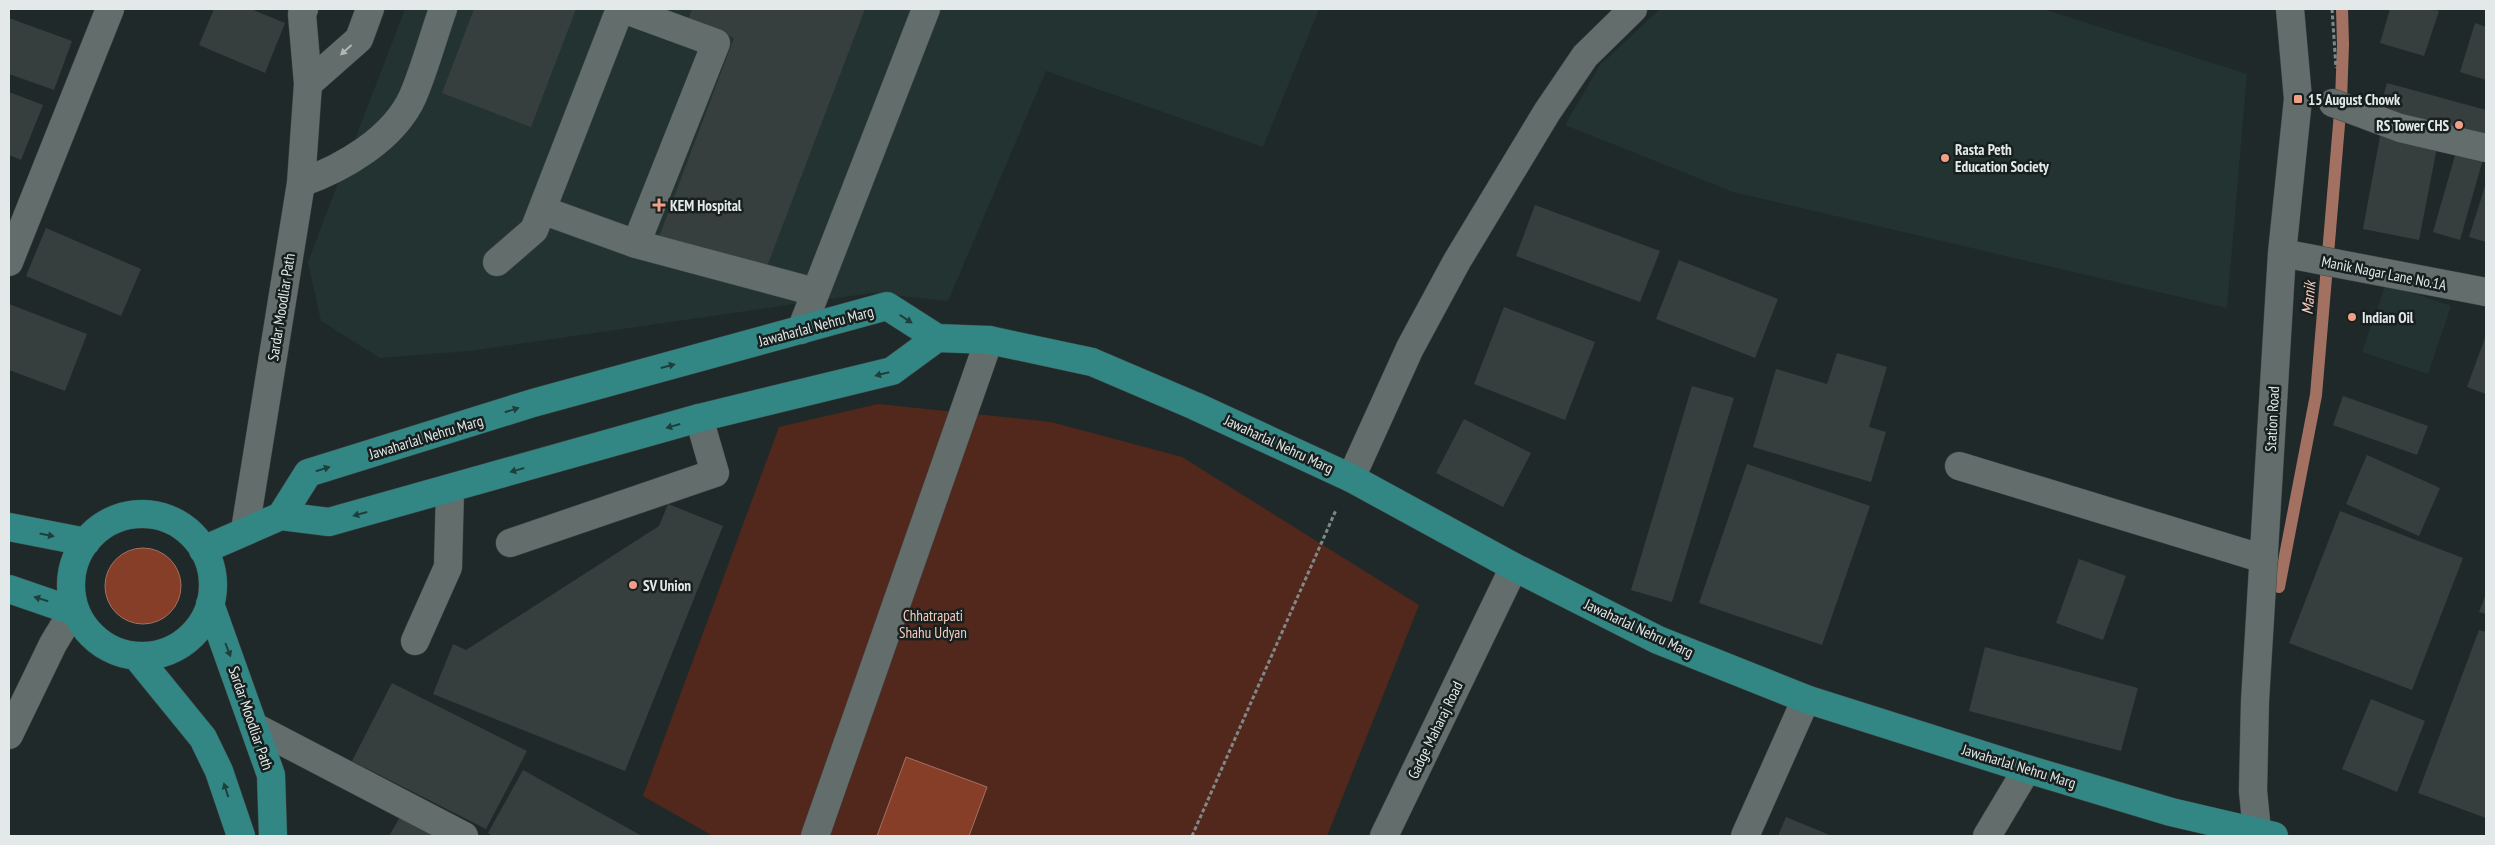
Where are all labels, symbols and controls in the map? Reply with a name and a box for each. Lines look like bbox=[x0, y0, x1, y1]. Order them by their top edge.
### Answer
one-way arrow bbox=[341, 44, 353, 56]
place label: 15 August Chowk bbox=[2308, 90, 2401, 109]
marker: 15 August Chowk bbox=[2292, 93, 2304, 105]
place label: RS Tower CHS bbox=[2376, 116, 2449, 135]
marker: RS Tower CHS bbox=[2453, 119, 2465, 131]
place label: Rasta Peth Education Society bbox=[1955, 140, 2050, 176]
marker: Rasta Peth Education Society bbox=[1939, 152, 1951, 164]
place label: KEM Hospital bbox=[670, 196, 742, 215]
marker: KEM Hospital bbox=[652, 198, 666, 212]
street label: Sardar Moodliar Path bbox=[263, 252, 299, 362]
street label: Manik Nagar Lane No.1A bbox=[2320, 252, 2449, 295]
water label: Manik bbox=[2297, 279, 2320, 315]
street label: Jawaharlal Nehru Marg bbox=[756, 302, 876, 351]
place label: Indian Oil bbox=[2362, 308, 2414, 327]
marker: Indian Oil bbox=[2346, 311, 2358, 323]
one-way arrow bbox=[900, 314, 913, 323]
one-way arrow bbox=[661, 362, 676, 370]
one-way arrow bbox=[874, 370, 889, 378]
street label: Station Road bbox=[2261, 386, 2283, 452]
one-way arrow bbox=[504, 406, 519, 413]
street label: Jawaharlal Nehru Marg bbox=[1221, 410, 1337, 478]
street label: Jawaharlal Nehru Marg bbox=[366, 411, 485, 464]
one-way arrow bbox=[666, 422, 681, 430]
one-way arrow bbox=[316, 464, 331, 472]
one-way arrow bbox=[509, 467, 524, 475]
one-way arrow bbox=[353, 510, 368, 518]
one-way arrow bbox=[40, 531, 56, 539]
place label: SV Union bbox=[643, 576, 691, 595]
marker: SV Union bbox=[627, 579, 639, 591]
one-way arrow bbox=[34, 594, 49, 602]
street label: Jawaharlal Nehru Marg bbox=[1581, 594, 1697, 662]
park label: Chhatrapati Shahu Udyan bbox=[899, 606, 967, 642]
one-way arrow bbox=[224, 642, 232, 657]
street label: Sardar Moodliar Path bbox=[224, 664, 278, 772]
street label: Gadge Maharaj Road bbox=[1403, 678, 1467, 782]
street label: Jawaharlal Nehru Marg bbox=[1959, 739, 2078, 792]
one-way arrow bbox=[222, 782, 230, 797]

